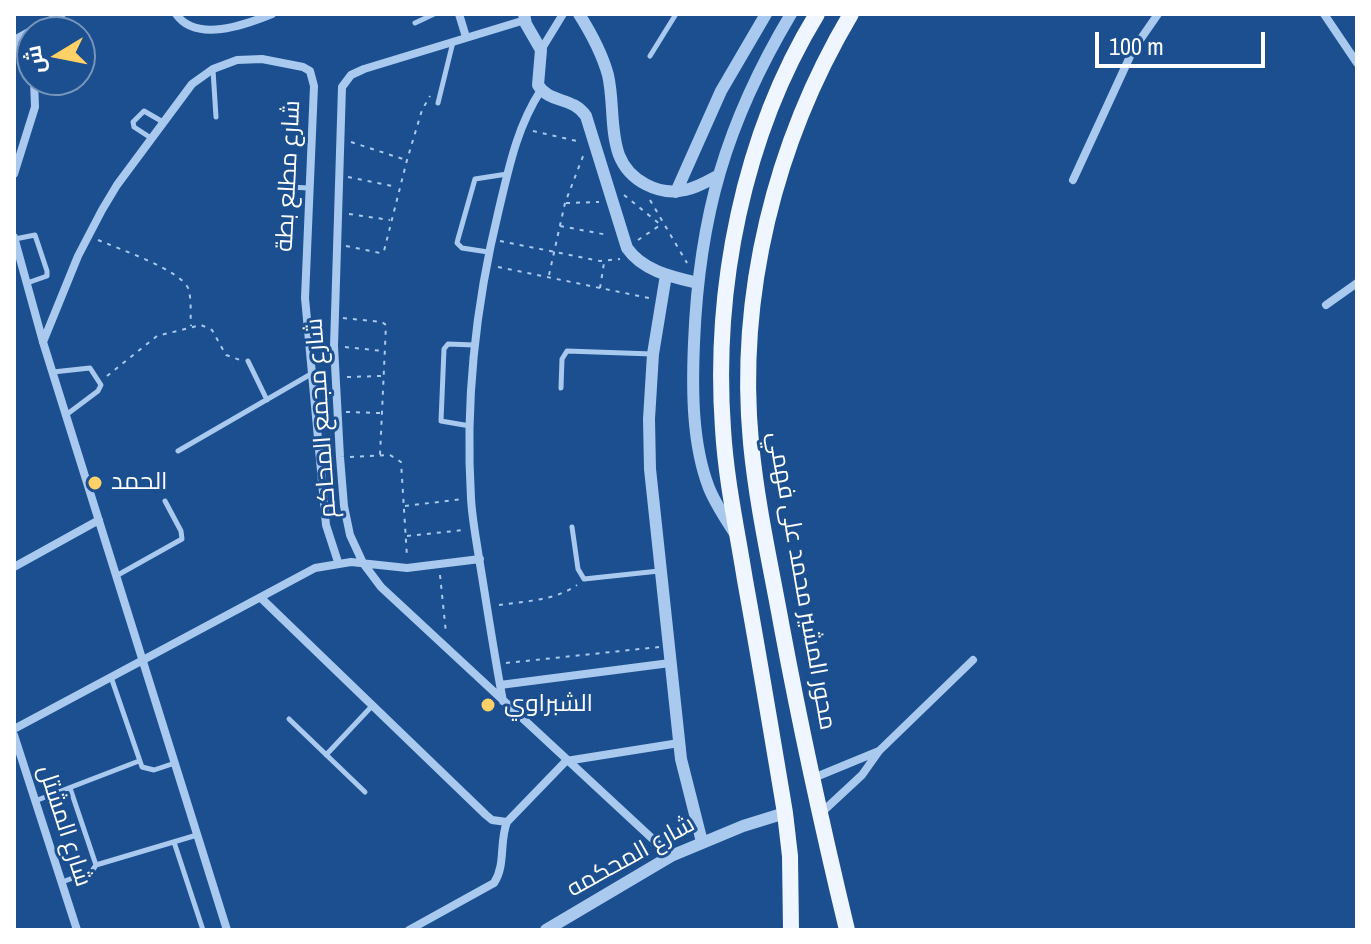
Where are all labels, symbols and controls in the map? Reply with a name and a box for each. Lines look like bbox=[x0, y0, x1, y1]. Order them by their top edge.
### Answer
north arrow bbox=[16, 16, 96, 96]
scale bar bbox=[1099, 16, 1269, 66]
text: 100 m bbox=[1109, 30, 1164, 62]
text: ش bbox=[17, 43, 52, 76]
street label: شارع مطلع بطة bbox=[271, 100, 307, 252]
street label: شارع مجمع المحاكم bbox=[301, 317, 343, 519]
street label: محور المشير محمد على فهمي bbox=[761, 430, 841, 732]
place label: الحمد bbox=[111, 469, 168, 497]
marker: الحمد bbox=[86, 474, 104, 492]
place label: الشبراوي bbox=[504, 691, 593, 719]
marker: الشبراوي bbox=[479, 696, 497, 714]
street label: شارع المشتل bbox=[31, 762, 97, 890]
street label: شارع المحكمه bbox=[562, 810, 700, 904]

